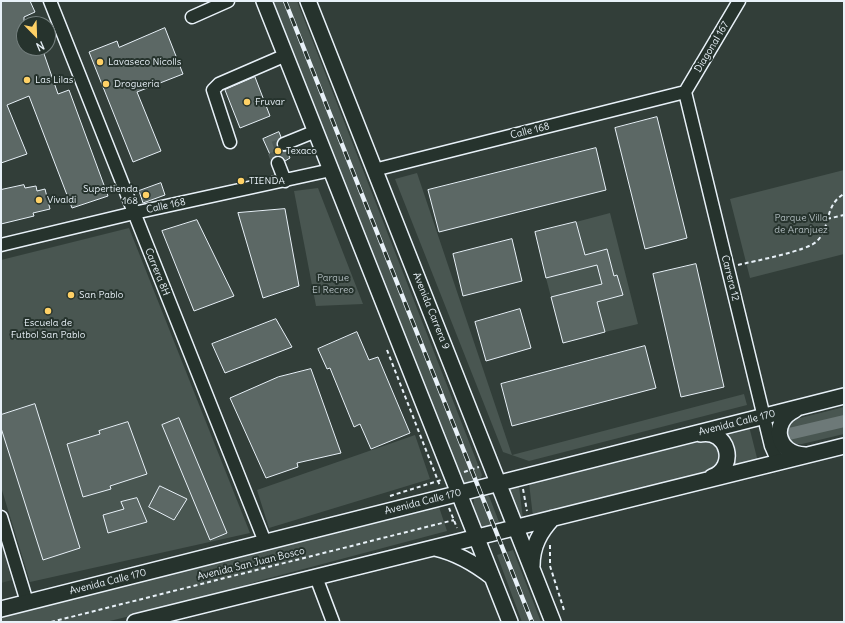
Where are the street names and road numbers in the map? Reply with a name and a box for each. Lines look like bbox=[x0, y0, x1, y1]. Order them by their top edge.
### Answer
street label: Diagonal 167 bbox=[692, 19, 732, 75]
street label: Calle 168 bbox=[509, 120, 551, 142]
street label: Calle 168 bbox=[145, 196, 187, 216]
street label: Carrera 8H bbox=[142, 246, 172, 298]
street label: Carrera 12 bbox=[718, 254, 742, 302]
street label: Avenida Carrera 9 bbox=[410, 271, 452, 351]
street label: Avenida Calle 170 bbox=[697, 408, 777, 438]
street label: Avenida Calle 170 bbox=[383, 487, 463, 517]
street label: Avenida San Juan Bosco bbox=[196, 545, 306, 583]
street label: Avenida Calle 170 bbox=[68, 567, 148, 597]

